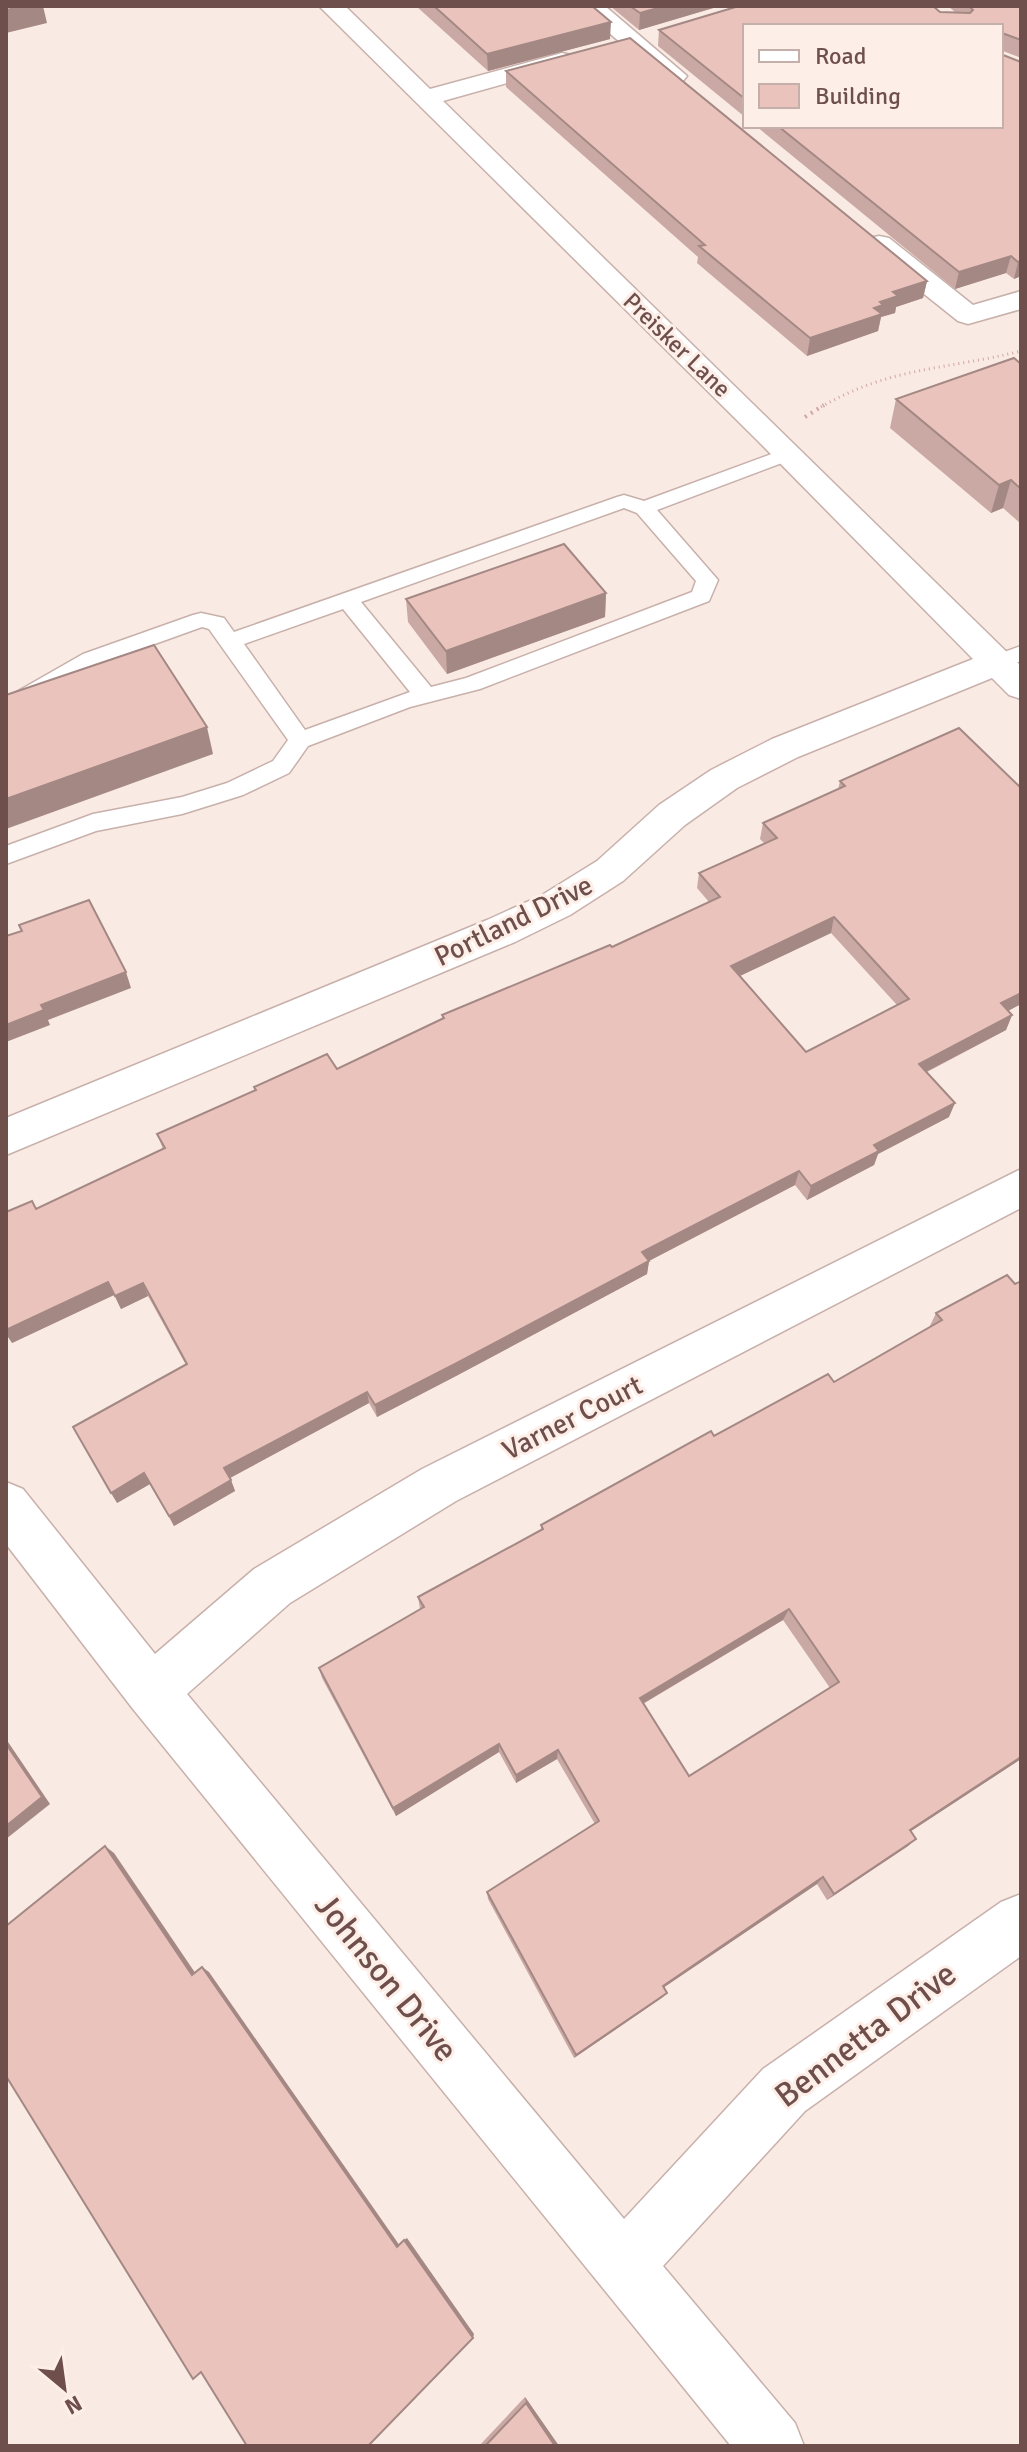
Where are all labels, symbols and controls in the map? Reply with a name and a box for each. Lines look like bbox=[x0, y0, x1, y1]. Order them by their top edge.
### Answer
legend bbox=[743, 24, 1003, 128]
text: Road bbox=[815, 41, 866, 71]
text: Building bbox=[815, 81, 901, 111]
street label: Preisker Lane bbox=[617, 286, 737, 404]
street label: Portland Drive bbox=[429, 868, 598, 974]
street label: Varner Court bbox=[497, 1368, 648, 1468]
street label: Johnson Drive bbox=[306, 1885, 467, 2070]
street label: Bennetta Drive bbox=[767, 1953, 965, 2117]
north arrow bbox=[24, 2348, 104, 2428]
text: N bbox=[60, 2390, 87, 2421]

